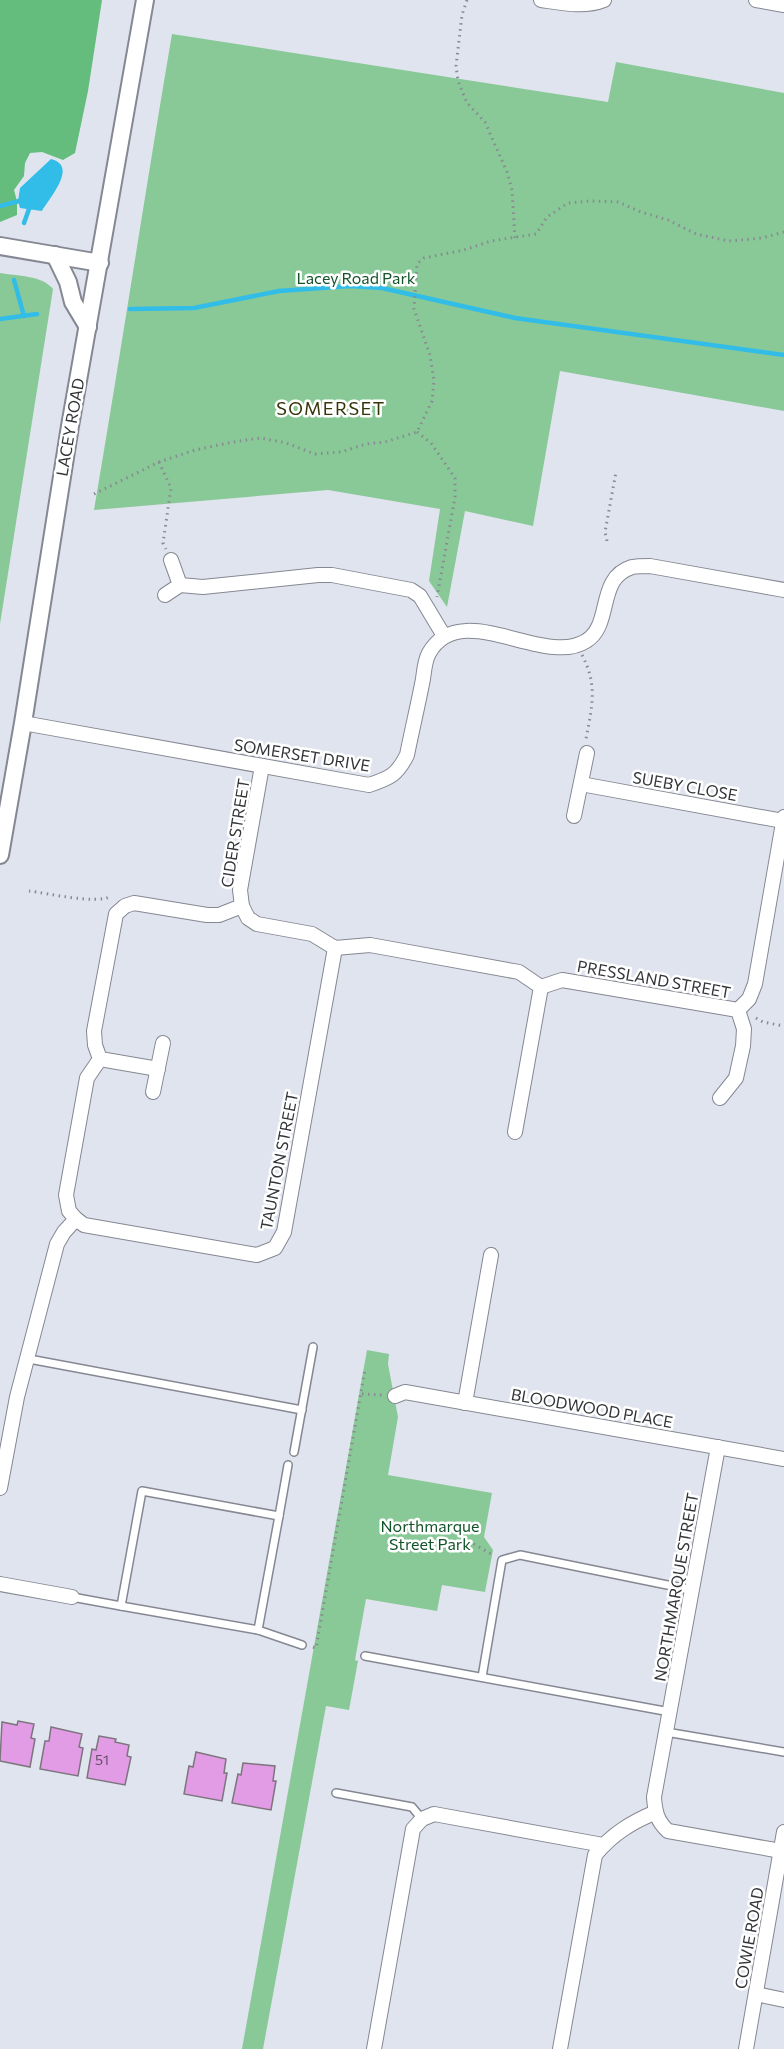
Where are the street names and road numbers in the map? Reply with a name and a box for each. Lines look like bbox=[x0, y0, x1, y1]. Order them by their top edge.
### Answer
street label: LACEY ROAD bbox=[52, 376, 88, 478]
street label: SOMERSET DRIVE bbox=[233, 734, 371, 775]
street label: SUEBY CLOSE bbox=[631, 767, 739, 804]
street label: CIDER STREET bbox=[217, 777, 252, 889]
street label: PRESSLAND STREET bbox=[576, 956, 732, 1001]
street label: TAUNTON STREET bbox=[256, 1090, 301, 1232]
street label: BLOODWOOD PLACE bbox=[510, 1384, 674, 1431]
street label: NORTHMARQUE STREET bbox=[650, 1491, 701, 1683]
street label: COWIE ROAD bbox=[730, 1886, 767, 1990]

